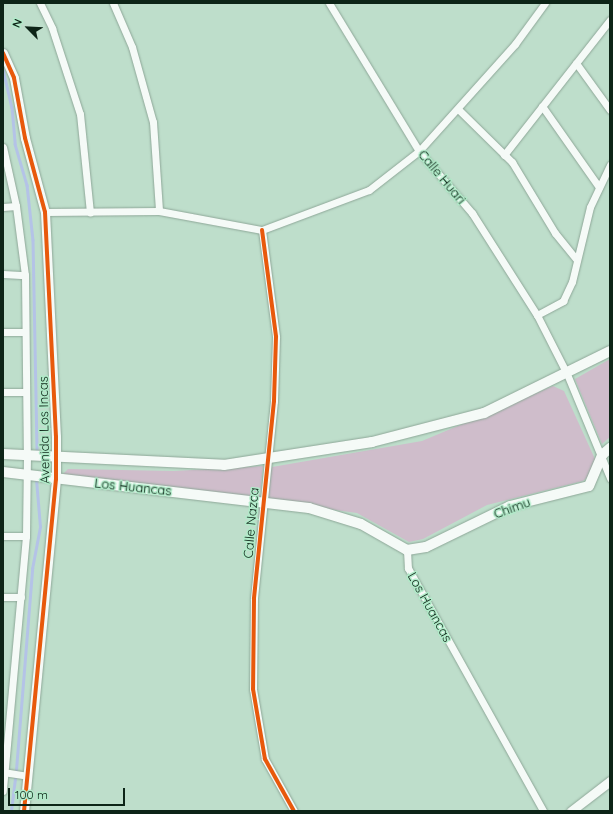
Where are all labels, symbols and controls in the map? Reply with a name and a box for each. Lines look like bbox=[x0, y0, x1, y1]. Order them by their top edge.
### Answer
north arrow bbox=[8, 8, 48, 48]
text: N bbox=[9, 17, 25, 30]
street label: Calle Huari bbox=[415, 147, 469, 207]
street label: Avenida Los Incas bbox=[35, 376, 53, 484]
street label: Los Huancas bbox=[94, 475, 172, 499]
street label: Calle Nazca bbox=[240, 487, 262, 559]
street label: Chimu bbox=[492, 494, 532, 522]
street label: Los Huancas bbox=[404, 569, 456, 645]
scale bar bbox=[10, 780, 127, 806]
text: 100 m bbox=[15, 787, 48, 802]

